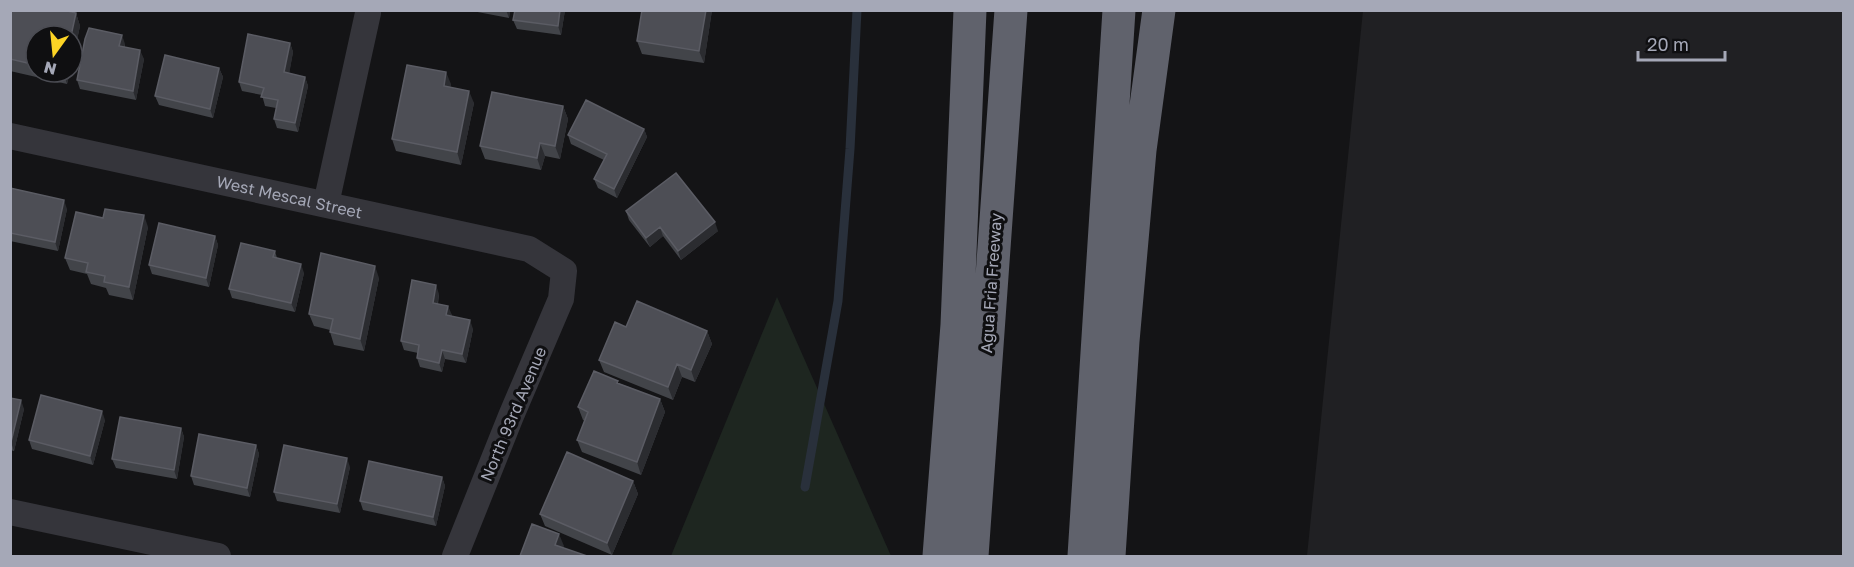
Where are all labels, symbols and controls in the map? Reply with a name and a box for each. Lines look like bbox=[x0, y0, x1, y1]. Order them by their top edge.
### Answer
north arrow bbox=[24, 24, 84, 84]
scale bar bbox=[1638, 24, 1725, 62]
text: 20 m bbox=[1647, 33, 1689, 55]
text: N bbox=[42, 57, 59, 80]
street label: West Mescal Street bbox=[215, 171, 364, 222]
street label: Agua Fria Freeway bbox=[976, 212, 1006, 354]
street label: North 93rd Avenue bbox=[476, 344, 550, 484]

